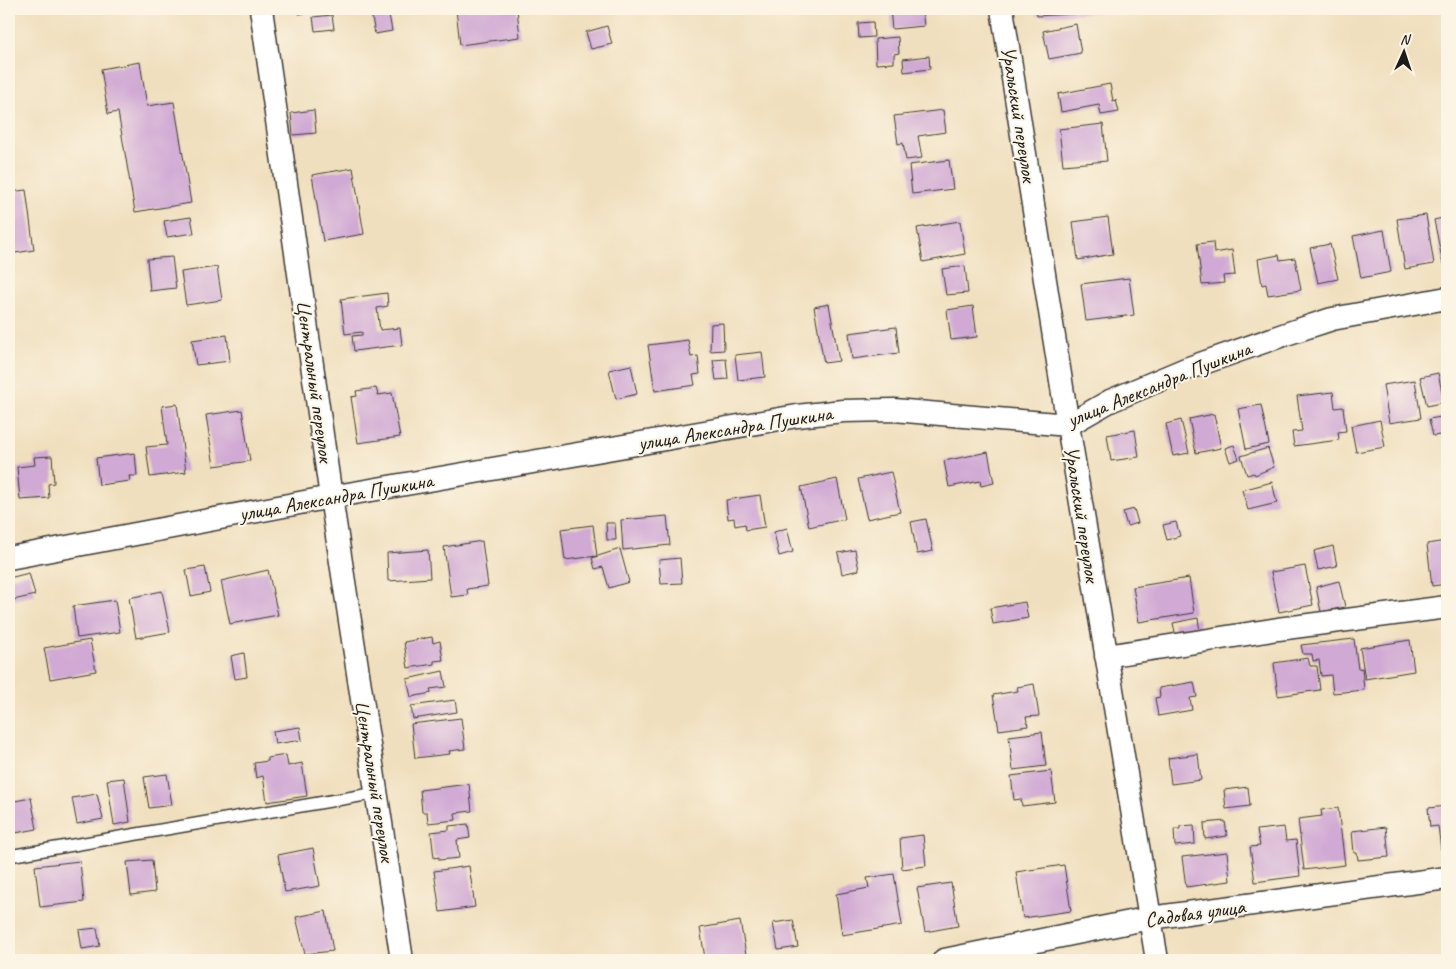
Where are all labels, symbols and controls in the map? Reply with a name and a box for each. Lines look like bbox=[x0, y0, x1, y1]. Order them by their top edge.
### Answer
north arrow bbox=[1378, 28, 1428, 78]
text: N bbox=[1400, 31, 1412, 48]
street label: Уральский переулок bbox=[995, 44, 1043, 186]
street label: Центральный переулок bbox=[291, 298, 340, 466]
street label: улица Александра Пушкина bbox=[1061, 334, 1257, 434]
street label: улица Александра Пушкина bbox=[634, 399, 836, 456]
street label: Уральский переулок bbox=[1058, 444, 1106, 586]
street label: улица Александра Пушкина bbox=[235, 467, 437, 527]
street label: Центральный переулок bbox=[349, 698, 401, 866]
street label: Садовая улица bbox=[1143, 893, 1248, 933]

